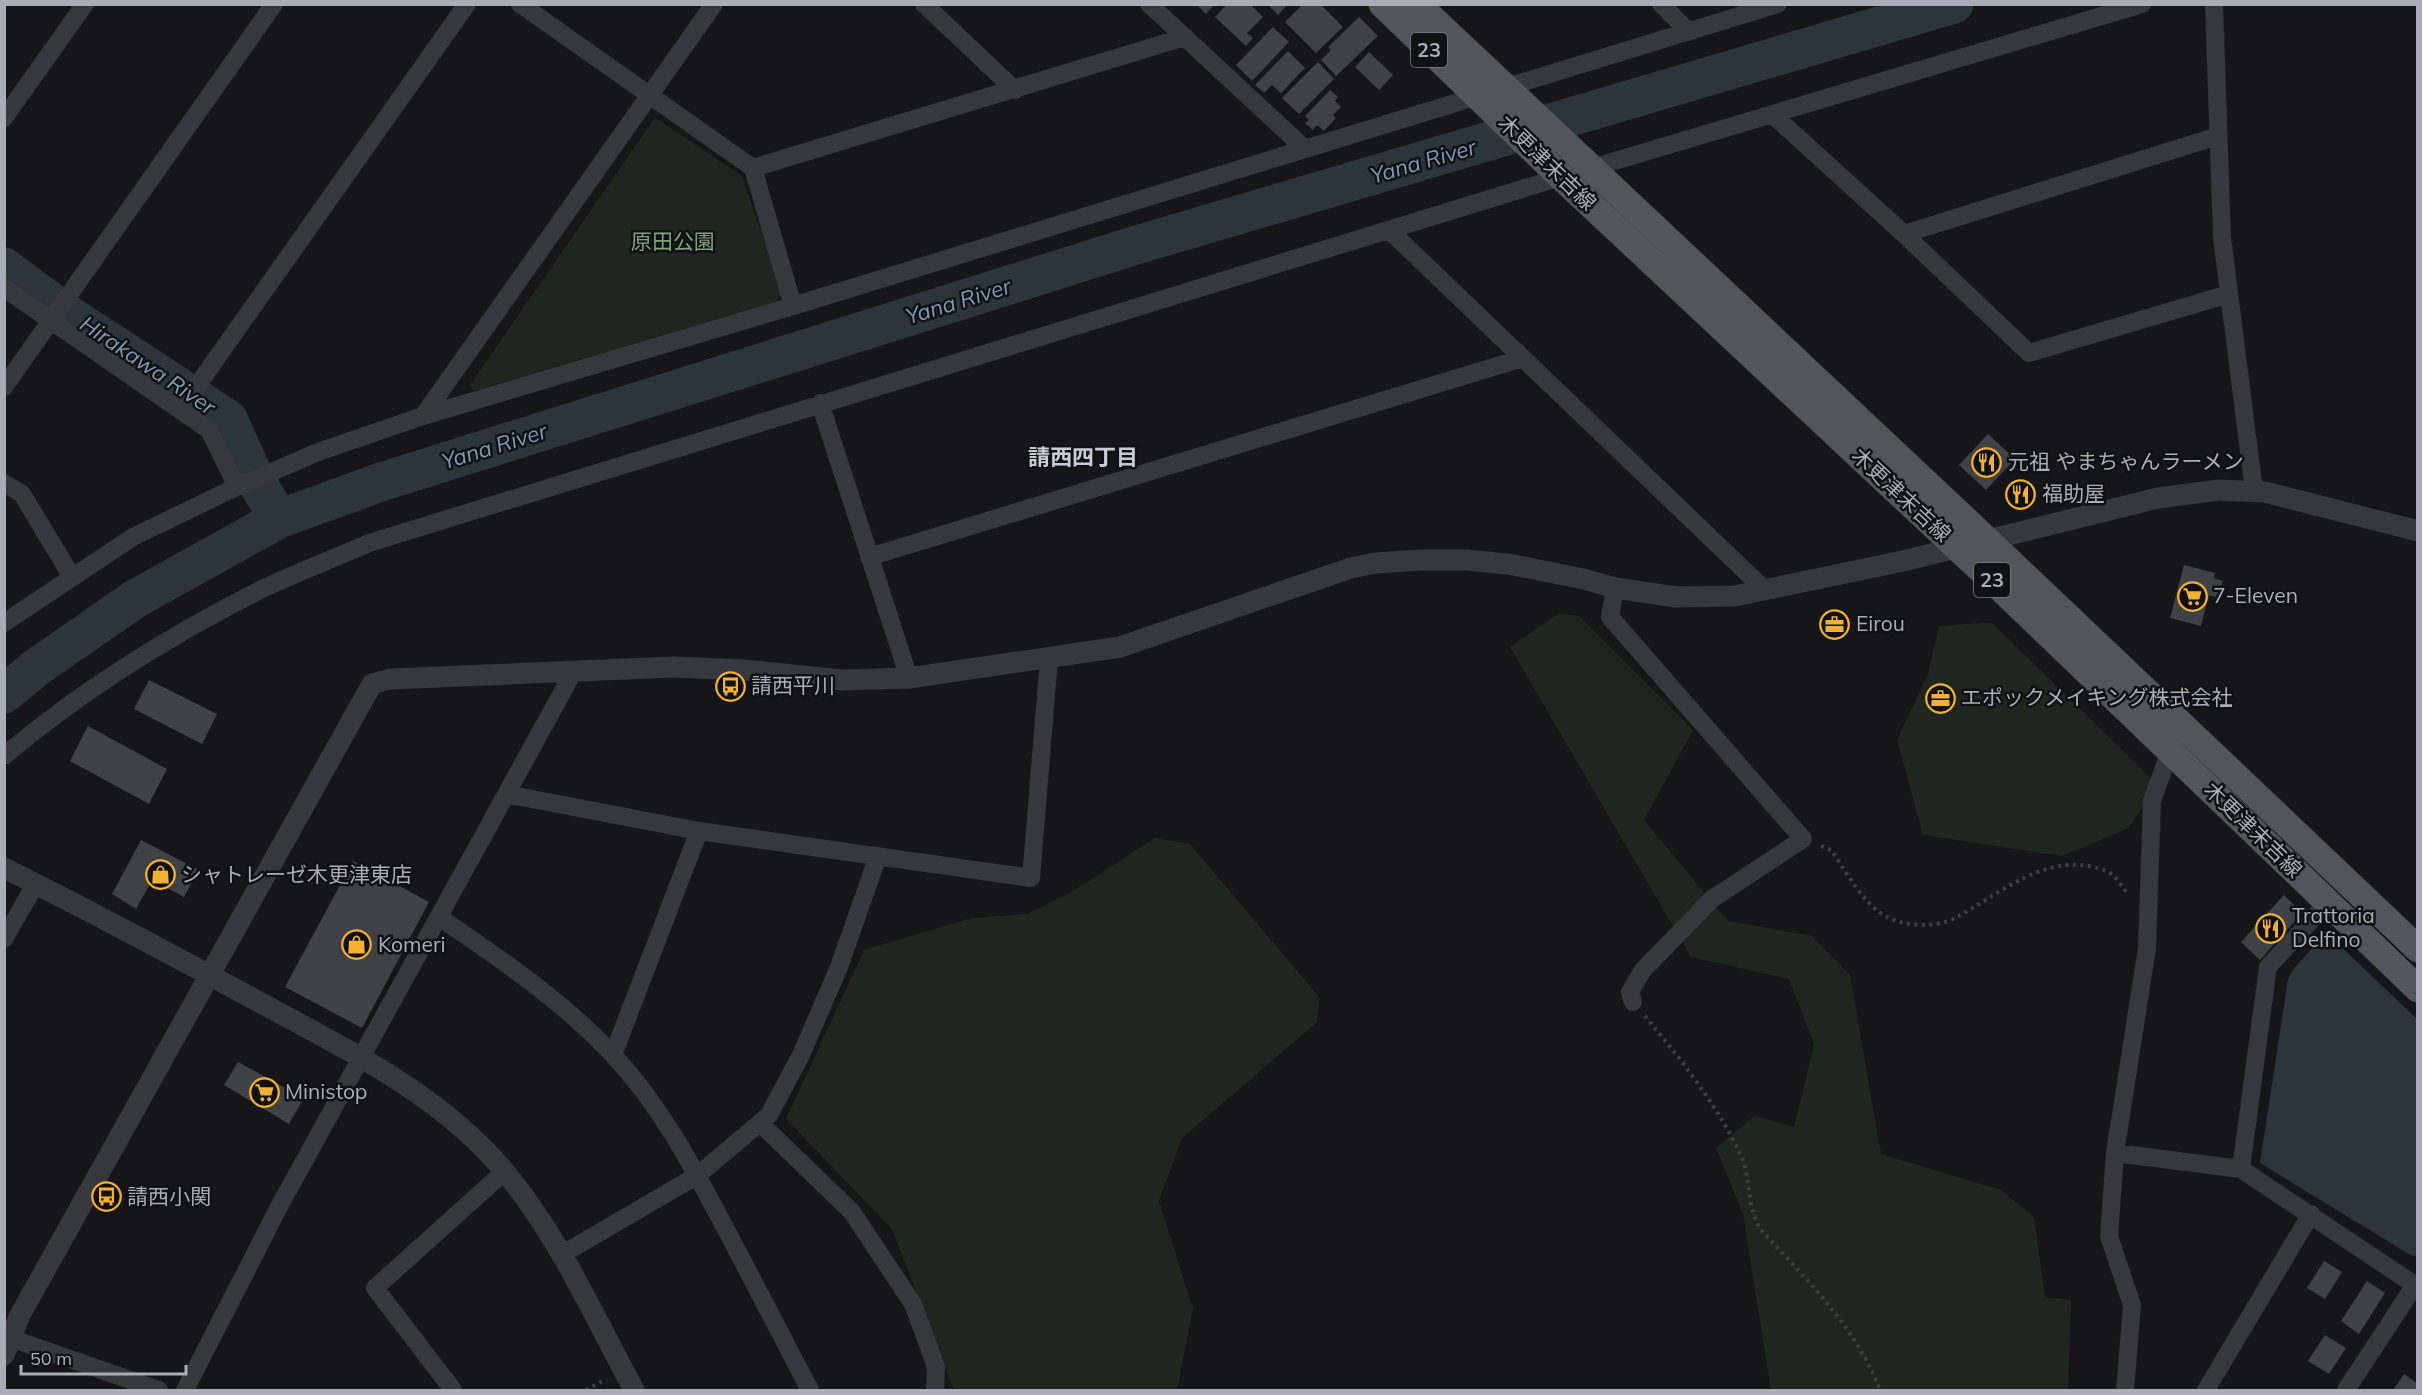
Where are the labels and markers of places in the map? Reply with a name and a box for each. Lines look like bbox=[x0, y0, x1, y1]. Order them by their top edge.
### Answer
restaurant icon: 元祖 やまちゃんラーメン bbox=[1971, 446, 2003, 478]
place label: 元祖 やまちゃんラーメン bbox=[2008, 448, 2244, 474]
restaurant icon: 福助屋 bbox=[2005, 478, 2037, 510]
place label: 福助屋 bbox=[2042, 480, 2105, 506]
supermarket icon: 7-Eleven bbox=[2176, 580, 2208, 612]
place label: 7-Eleven bbox=[2213, 582, 2298, 608]
office icon: Eirou bbox=[1819, 608, 1851, 640]
place label: Eirou bbox=[1856, 610, 1905, 636]
bus stop icon: 請西平川 bbox=[714, 670, 746, 702]
place label: 請西平川 bbox=[751, 672, 835, 698]
office icon: エポックメイキング株式会社 bbox=[1924, 682, 1956, 714]
place label: エポックメイキング株式会社 bbox=[1961, 684, 2233, 710]
shop icon: シャトレーゼ木更津東店 bbox=[144, 859, 176, 891]
place label: シャトレーゼ木更津東店 bbox=[181, 861, 412, 887]
place label: Trattoria Delfino bbox=[2292, 902, 2375, 952]
restaurant icon: Trattoria Delfino bbox=[2255, 912, 2287, 944]
shop icon: Komeri bbox=[341, 929, 373, 961]
place label: Komeri bbox=[378, 931, 446, 957]
supermarket icon: Ministop bbox=[248, 1076, 280, 1108]
place label: Ministop bbox=[285, 1078, 367, 1104]
bus stop icon: 請西小関 bbox=[90, 1181, 122, 1213]
place label: 請西小関 bbox=[127, 1183, 211, 1209]

